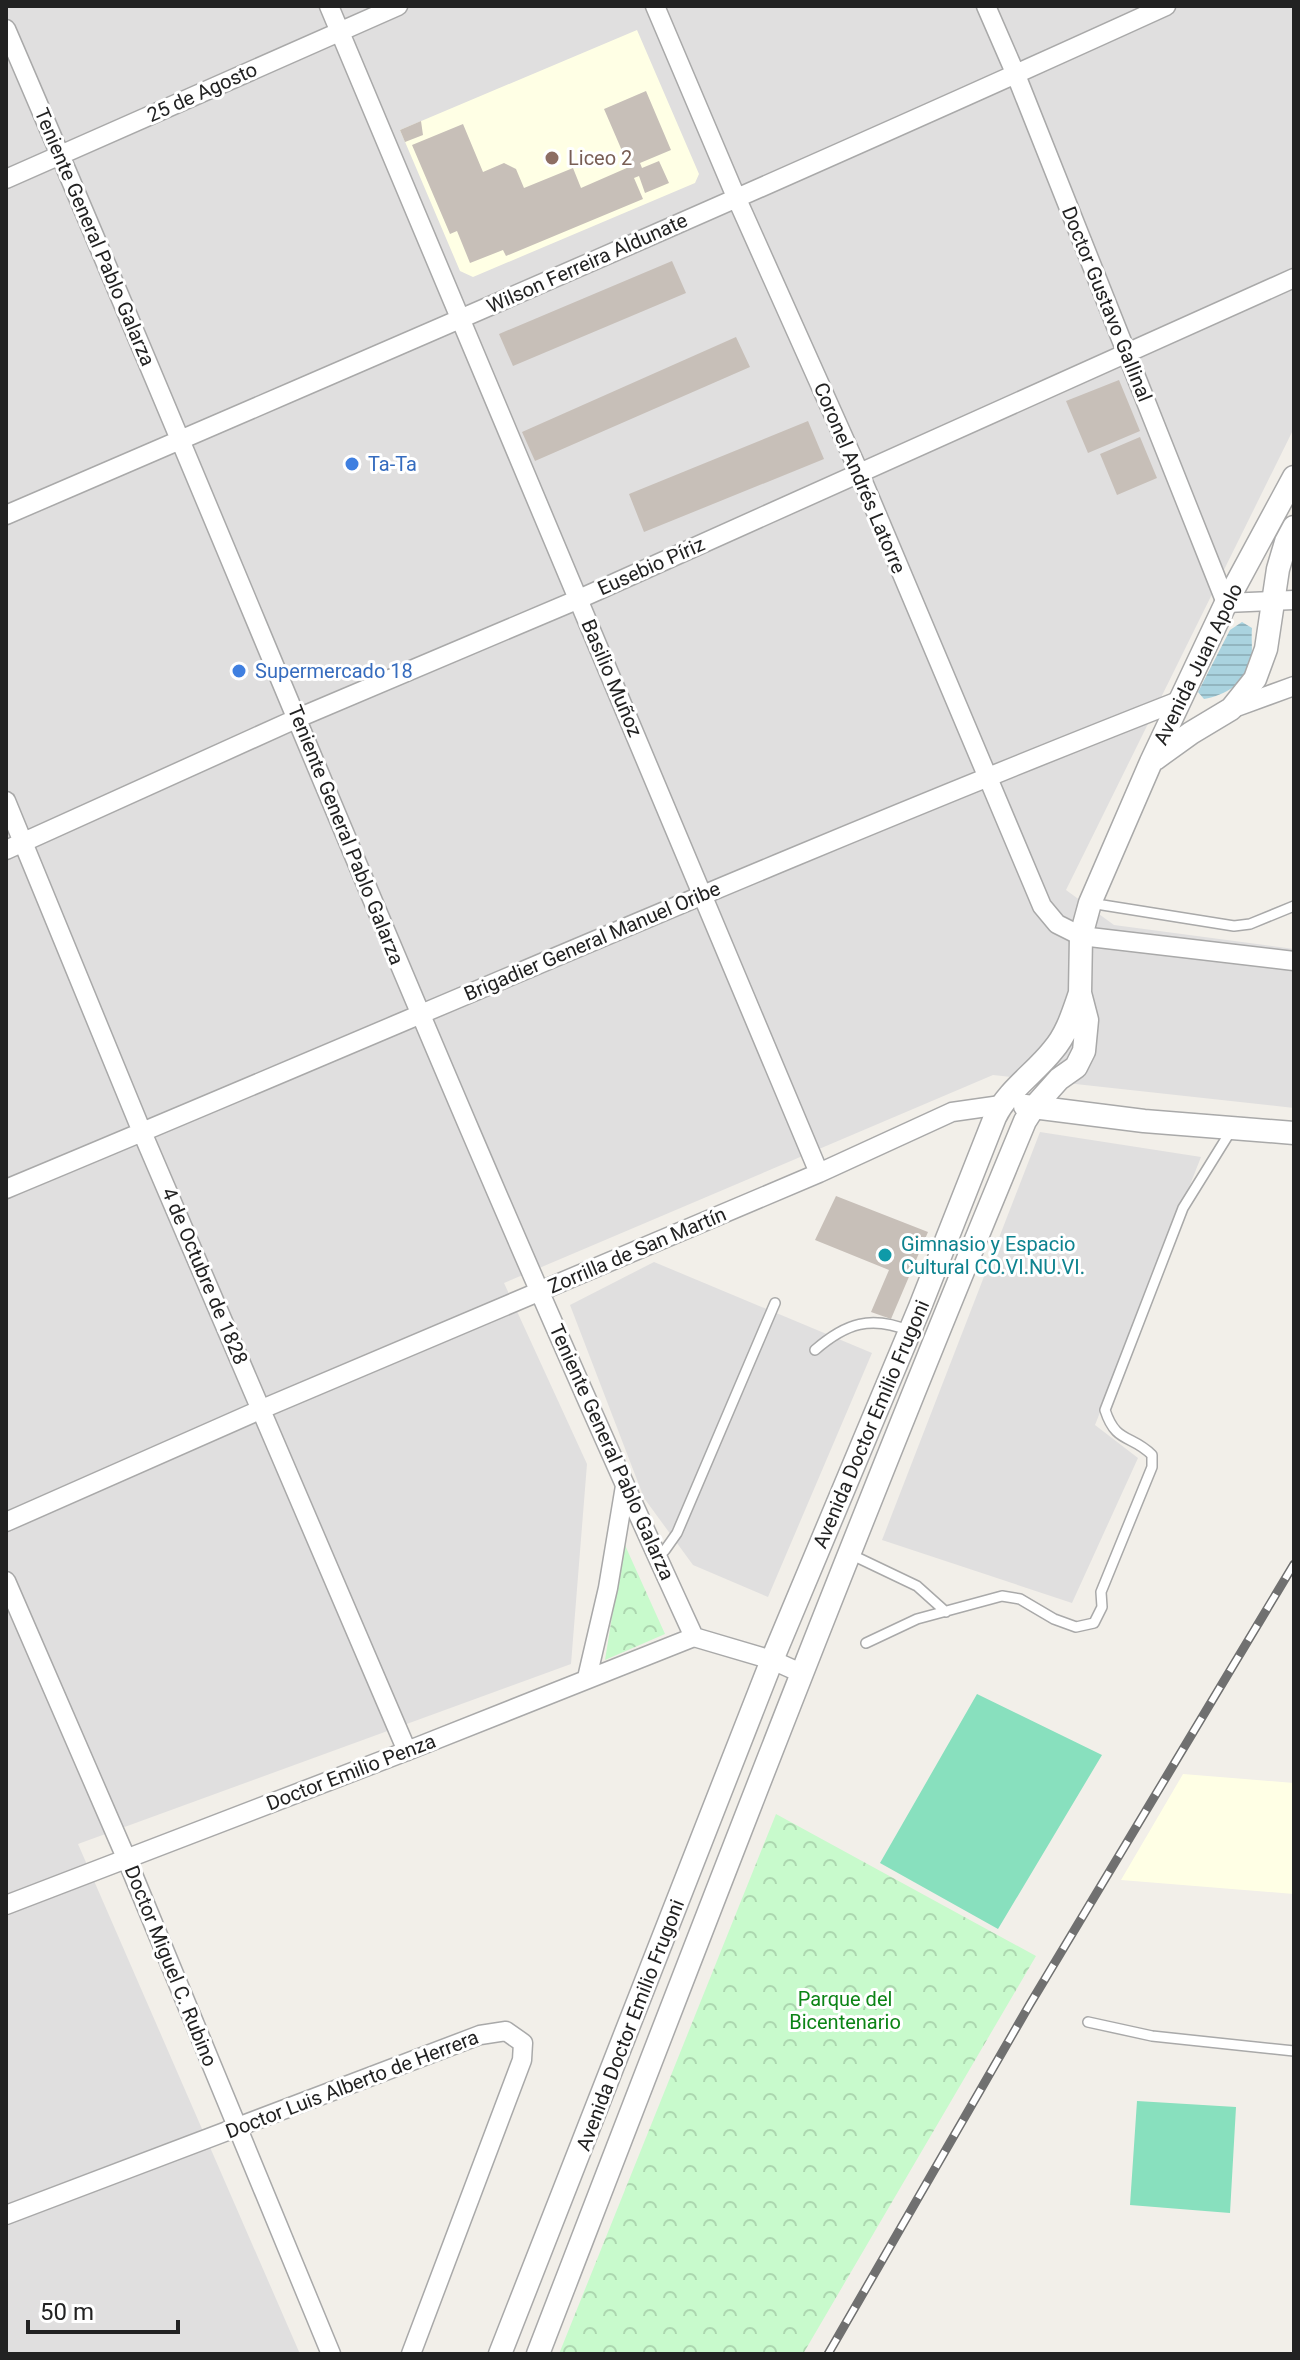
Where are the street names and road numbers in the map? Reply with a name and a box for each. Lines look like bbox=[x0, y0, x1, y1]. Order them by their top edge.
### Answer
street label: 25 de Agosto bbox=[143, 57, 261, 127]
street label: Teniente General Pablo Galarza bbox=[30, 104, 160, 370]
street label: Doctor Gustavo Gallinal bbox=[1057, 203, 1157, 405]
street label: Wilson Ferreira Aldunate bbox=[483, 208, 691, 318]
street label: Coronel Andrés Latorre bbox=[809, 379, 911, 577]
street label: Eusebio Píriz bbox=[594, 532, 708, 600]
street label: Avenida Juan Apolo bbox=[1148, 579, 1248, 749]
street label: Basilio Muñoz bbox=[576, 616, 648, 740]
street label: Teniente General Pablo Galarza bbox=[283, 702, 409, 968]
street label: Brigadier General Manuel Oribe bbox=[460, 876, 724, 1006]
street label: 4 de Octubre de 1828 bbox=[157, 1184, 253, 1368]
street label: Zorrilla de San Martín bbox=[544, 1202, 730, 1298]
street label: Avenida Doctor Emilio Frugoni bbox=[808, 1296, 934, 1552]
street label: Teniente General Pablo Galarza bbox=[545, 1320, 679, 1584]
street label: Doctor Emilio Penza bbox=[263, 1729, 439, 1815]
street label: Doctor Miguel C. Rubino bbox=[120, 1862, 222, 2070]
street label: Avenida Doctor Emilio Frugoni bbox=[571, 1896, 689, 2154]
street label: Doctor Luis Alberto de Herrera bbox=[222, 2025, 482, 2143]

